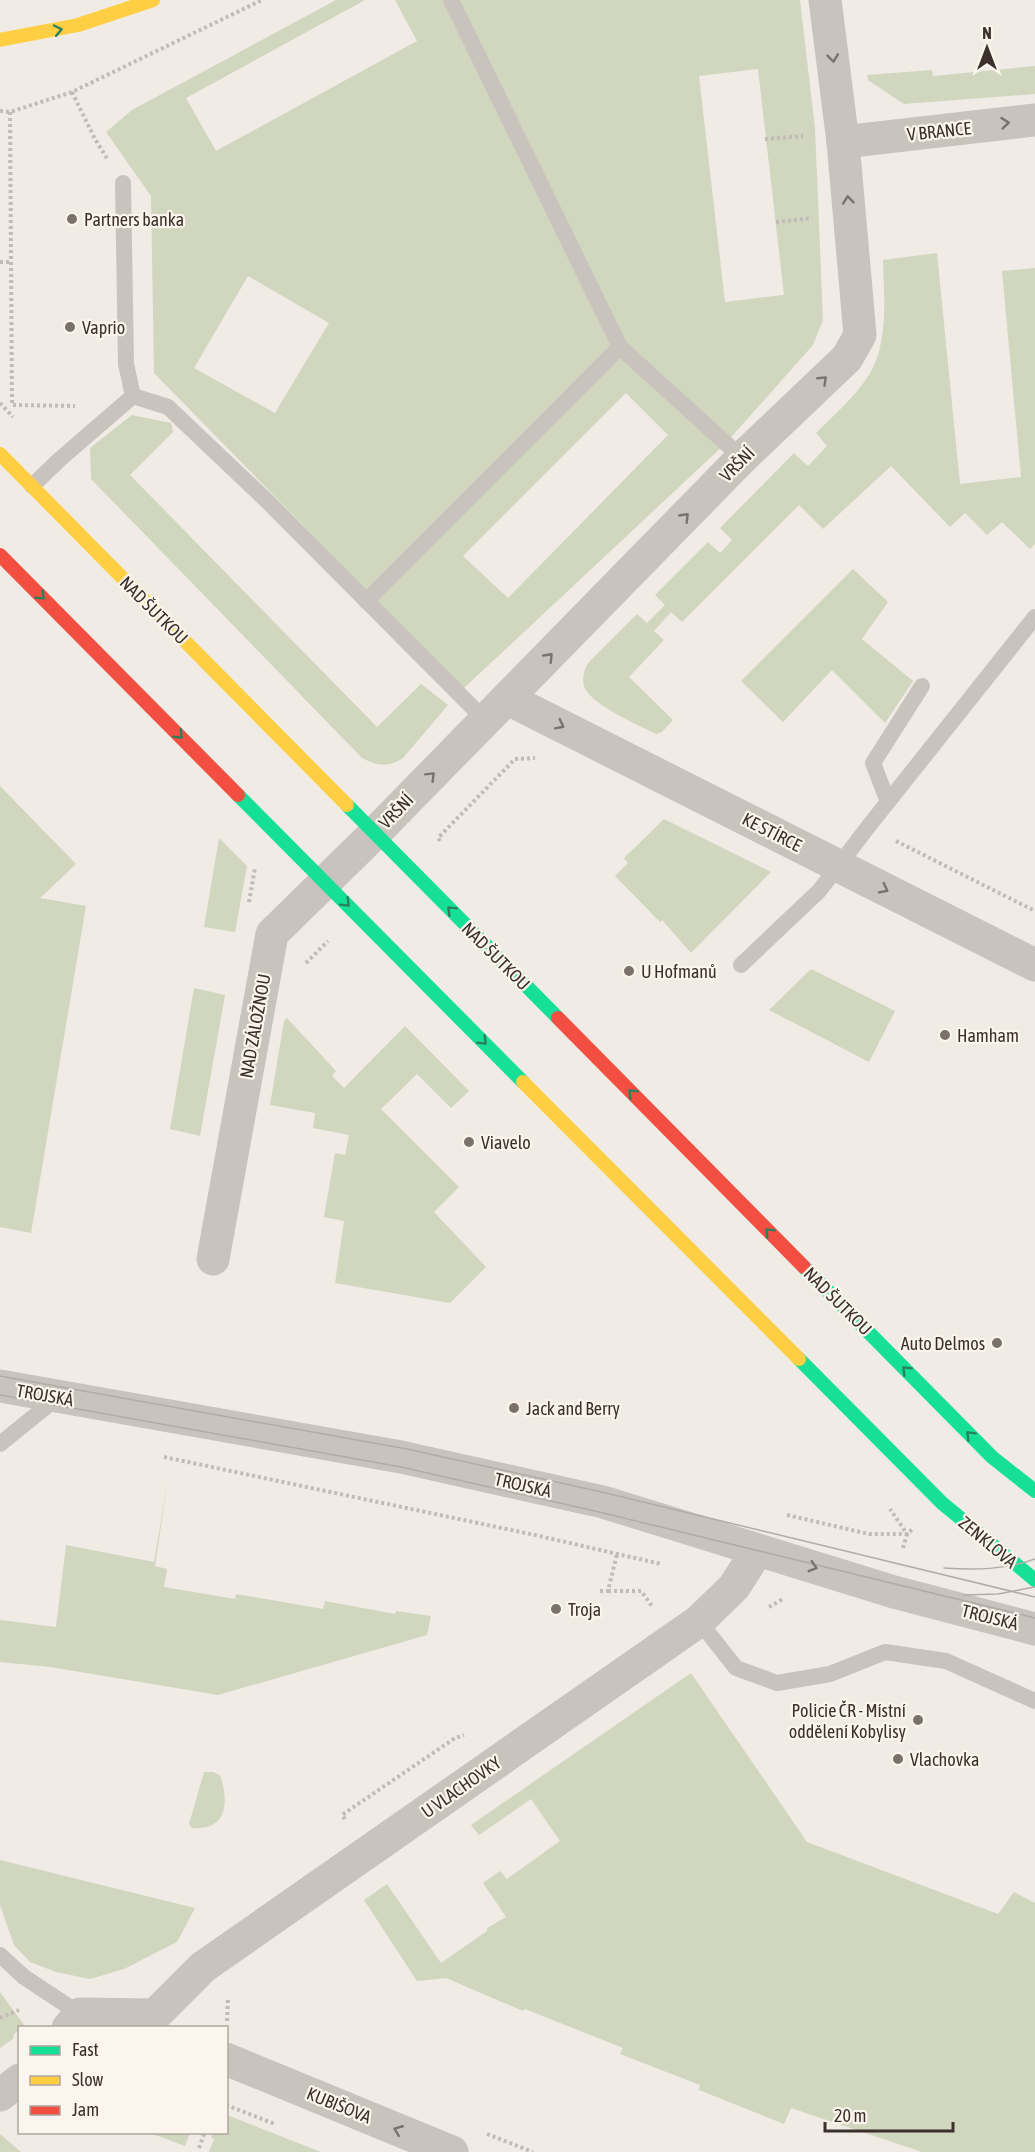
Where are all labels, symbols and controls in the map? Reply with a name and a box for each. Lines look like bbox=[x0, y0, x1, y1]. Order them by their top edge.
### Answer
north arrow bbox=[957, 18, 1017, 78]
one-way arrow bbox=[52, 24, 62, 37]
text: N bbox=[982, 24, 992, 42]
one-way arrow bbox=[826, 53, 838, 63]
street label: V BRANCE bbox=[906, 117, 972, 145]
one-way arrow bbox=[1000, 118, 1009, 130]
one-way arrow bbox=[842, 195, 855, 204]
place label: Partners banka bbox=[84, 209, 184, 230]
marker: Partners banka bbox=[65, 212, 79, 226]
place label: Vaprio bbox=[82, 317, 125, 338]
marker: Vaprio bbox=[63, 320, 77, 334]
one-way arrow bbox=[816, 377, 827, 388]
street label: VRŠNÍ bbox=[715, 442, 759, 486]
one-way arrow bbox=[677, 514, 688, 525]
street label: NAD ŠUTKOU bbox=[116, 572, 192, 648]
one-way arrow bbox=[34, 589, 45, 600]
one-way arrow bbox=[541, 654, 552, 665]
one-way arrow bbox=[554, 718, 565, 730]
one-way arrow bbox=[171, 727, 182, 738]
one-way arrow bbox=[423, 773, 434, 784]
street label: VRŠNÍ bbox=[374, 789, 418, 833]
street label: KE STÍRCE bbox=[739, 808, 805, 856]
one-way arrow bbox=[878, 881, 889, 893]
one-way arrow bbox=[338, 895, 349, 906]
one-way arrow bbox=[447, 906, 458, 917]
street label: NAD ŠUTKOU bbox=[458, 918, 534, 994]
place label: U Hofmanů bbox=[641, 961, 717, 982]
marker: U Hofmanů bbox=[622, 964, 636, 978]
street label: NAD ZÁLOŽNOU bbox=[235, 972, 275, 1080]
place label: Hamham bbox=[957, 1025, 1019, 1046]
marker: Hamham bbox=[938, 1028, 952, 1042]
one-way arrow bbox=[475, 1034, 486, 1045]
one-way arrow bbox=[628, 1090, 639, 1100]
place label: Viavelo bbox=[481, 1132, 531, 1153]
marker: Viavelo bbox=[462, 1135, 476, 1149]
one-way arrow bbox=[766, 1228, 777, 1239]
street label: NAD ŠUTKOU bbox=[800, 1263, 876, 1339]
place label: Auto Delmos bbox=[901, 1333, 985, 1354]
marker: Auto Delmos bbox=[990, 1336, 1004, 1350]
one-way arrow bbox=[903, 1367, 914, 1378]
street label: TROJSKÁ bbox=[15, 1380, 75, 1410]
place label: Jack and Berry bbox=[526, 1398, 620, 1419]
marker: Jack and Berry bbox=[507, 1401, 521, 1415]
one-way arrow bbox=[966, 1431, 977, 1441]
street label: TROJSKÁ bbox=[493, 1468, 554, 1502]
street label: ZENKLOVA bbox=[955, 1512, 1021, 1572]
one-way arrow bbox=[807, 1560, 818, 1572]
place label: Troja bbox=[568, 1599, 601, 1620]
street label: TROJSKÁ bbox=[959, 1600, 1021, 1634]
marker: Troja bbox=[549, 1602, 563, 1616]
place label: Policie ČR - Místní oddělení Kobylisy bbox=[789, 1700, 906, 1742]
marker: Policie ČR - Místní oddělení Kobylisy bbox=[911, 1713, 925, 1727]
place label: Vlachovka bbox=[910, 1749, 979, 1770]
street label: U VLACHOVKY bbox=[417, 1752, 505, 1822]
marker: Vlachovka bbox=[891, 1752, 905, 1766]
legend bbox=[18, 2026, 228, 2134]
text: Fast bbox=[72, 2039, 99, 2060]
text: Slow bbox=[72, 2069, 103, 2090]
street label: KUBIŠOVA bbox=[304, 2083, 375, 2127]
scale bar bbox=[825, 2095, 952, 2133]
text: Jam bbox=[72, 2099, 99, 2120]
text: 20 m bbox=[834, 2105, 866, 2126]
one-way arrow bbox=[393, 2125, 404, 2137]

